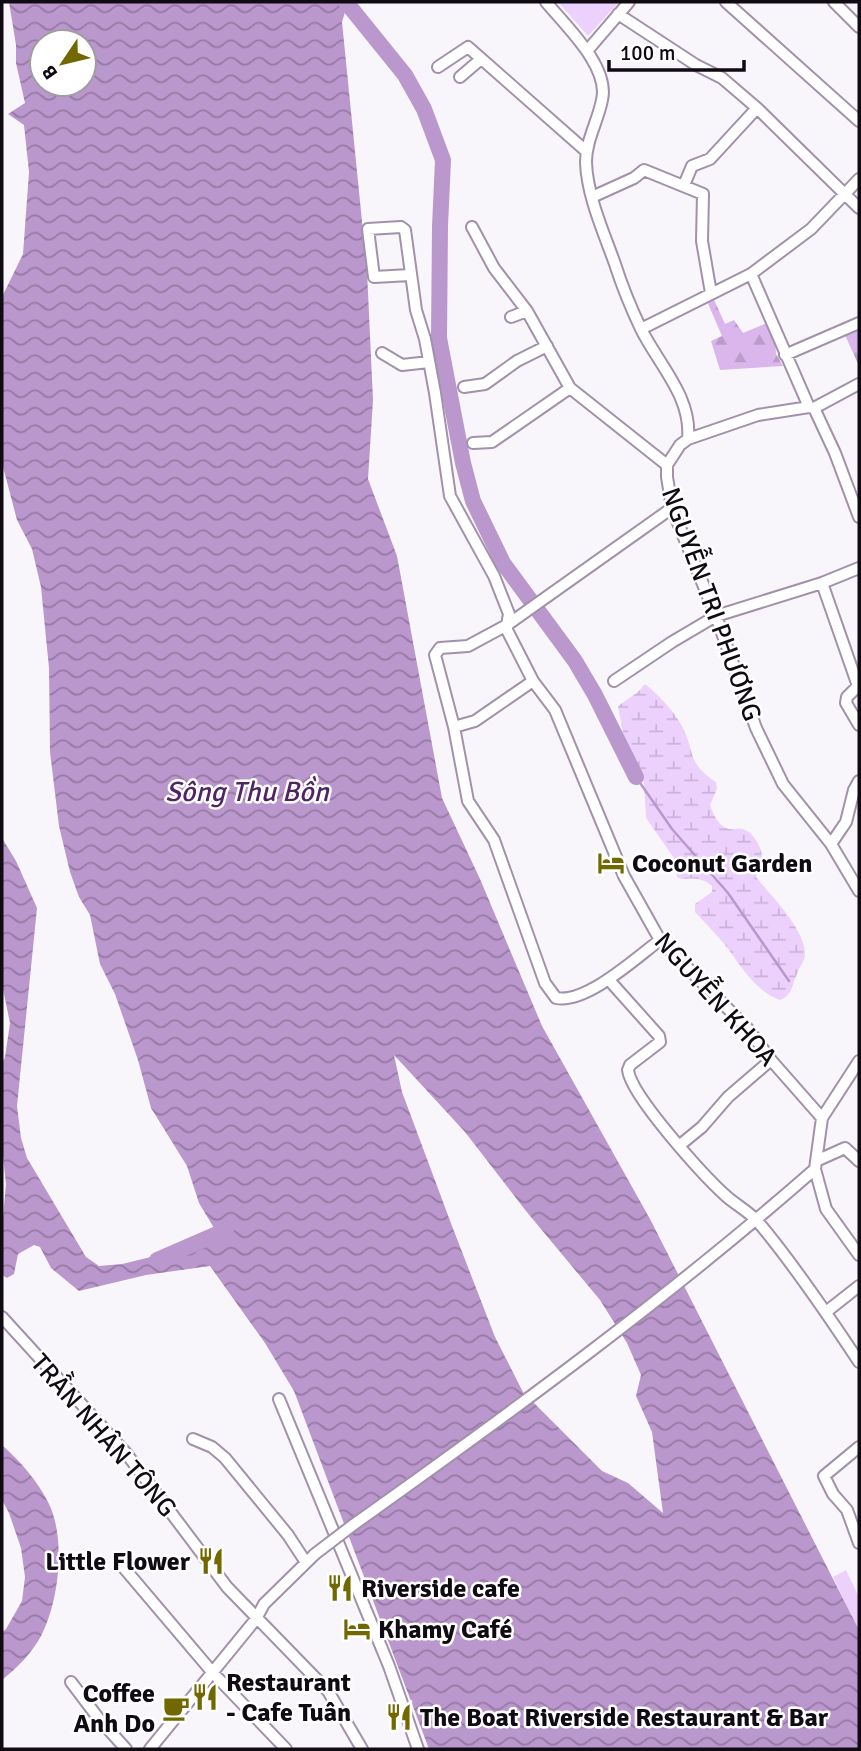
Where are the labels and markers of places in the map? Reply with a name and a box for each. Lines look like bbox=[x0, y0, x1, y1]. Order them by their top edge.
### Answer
hotel icon: Coconut Garden bbox=[596, 848, 626, 878]
place label: Coconut Garden bbox=[632, 848, 812, 880]
place label: Little Flower bbox=[45, 1546, 191, 1578]
restaurant icon: Little Flower bbox=[196, 1546, 226, 1576]
restaurant icon: Riverside cafe bbox=[325, 1573, 355, 1603]
place label: Riverside cafe bbox=[361, 1573, 520, 1605]
hotel icon: Khamy Café bbox=[342, 1614, 372, 1644]
place label: Khamy Café bbox=[378, 1614, 512, 1646]
place label: Restaurant - Cafe Tuân bbox=[226, 1667, 351, 1729]
place label: Coffee Anh Do bbox=[73, 1678, 155, 1740]
restaurant icon: Restaurant - Cafe Tuân bbox=[190, 1682, 220, 1712]
cafe icon: Coffee Anh Do bbox=[161, 1693, 191, 1723]
restaurant icon: The Boat Riverside Restaurant & Bar bbox=[384, 1702, 414, 1732]
place label: The Boat Riverside Restaurant & Bar bbox=[420, 1702, 829, 1734]

